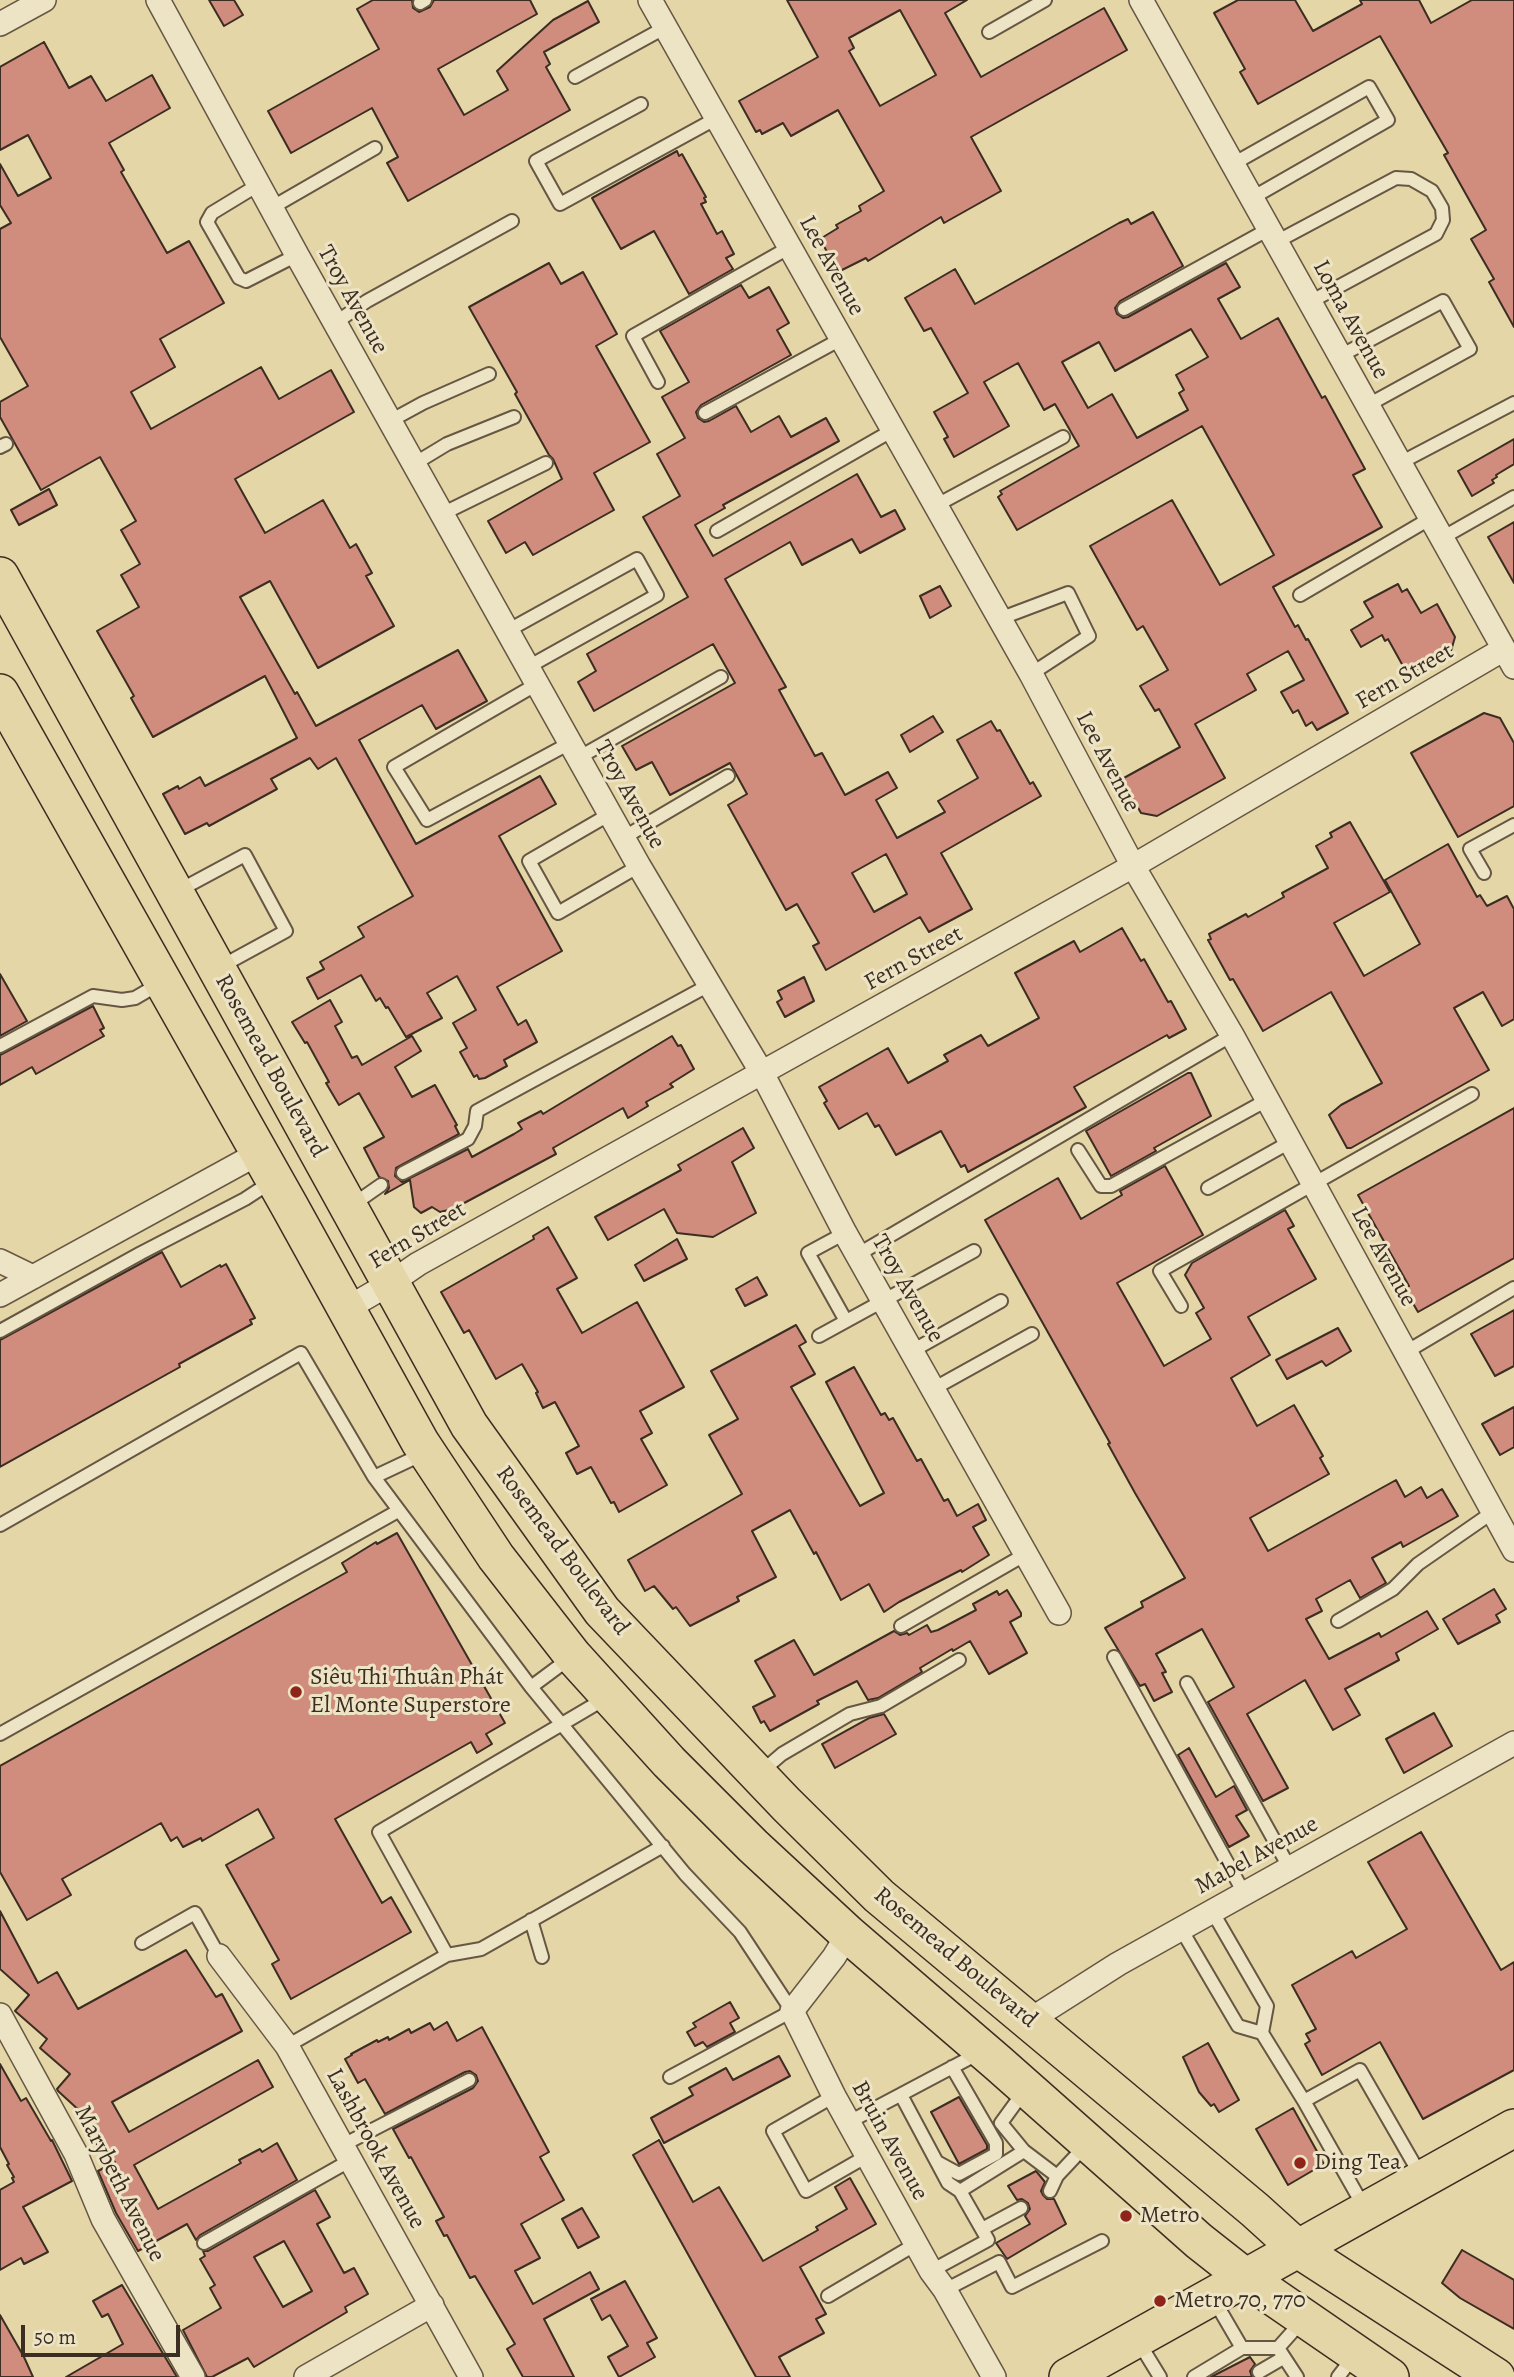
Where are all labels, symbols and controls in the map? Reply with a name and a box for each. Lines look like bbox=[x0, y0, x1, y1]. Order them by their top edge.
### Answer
street label: Lee Avenue bbox=[792, 211, 870, 321]
street label: Troy Avenue bbox=[310, 241, 394, 359]
street label: Loma Avenue bbox=[1306, 256, 1394, 384]
street label: Fern Street bbox=[1351, 638, 1459, 716]
street label: Lee Avenue bbox=[1068, 707, 1146, 817]
street label: Troy Avenue bbox=[587, 736, 671, 854]
street label: Fern Street bbox=[860, 920, 968, 998]
street label: Rosemead Boulevard bbox=[208, 969, 332, 1163]
street label: Fern Street bbox=[364, 1196, 472, 1276]
street label: Lee Avenue bbox=[1344, 1202, 1422, 1312]
street label: Troy Avenue bbox=[865, 1230, 949, 1348]
street label: Rosemead Boulevard bbox=[489, 1461, 635, 1641]
place label: Siêu Thi Thuân Phát El Monte Superstore bbox=[310, 1664, 511, 1720]
marker: Siêu Thi Thuân Phát El Monte Superstore bbox=[288, 1684, 304, 1700]
street label: Mabel Avenue bbox=[1190, 1810, 1324, 1902]
street label: Rosemead Boulevard bbox=[867, 1881, 1043, 2035]
street label: Lashbrook Avenue bbox=[319, 2064, 431, 2234]
street label: Bruin Avenue bbox=[844, 2076, 934, 2206]
street label: Marybeth Avenue bbox=[67, 2101, 171, 2267]
place label: Ding Tea bbox=[1314, 2149, 1401, 2177]
marker: Ding Tea bbox=[1292, 2155, 1308, 2171]
place label: Metro bbox=[1140, 2202, 1199, 2230]
marker: Metro bbox=[1118, 2208, 1134, 2224]
place label: Metro 70, 770 bbox=[1174, 2287, 1306, 2315]
marker: Metro 70, 770 bbox=[1152, 2293, 1168, 2309]
scale bar bbox=[24, 2310, 184, 2354]
text: 50 m bbox=[34, 2323, 76, 2351]

